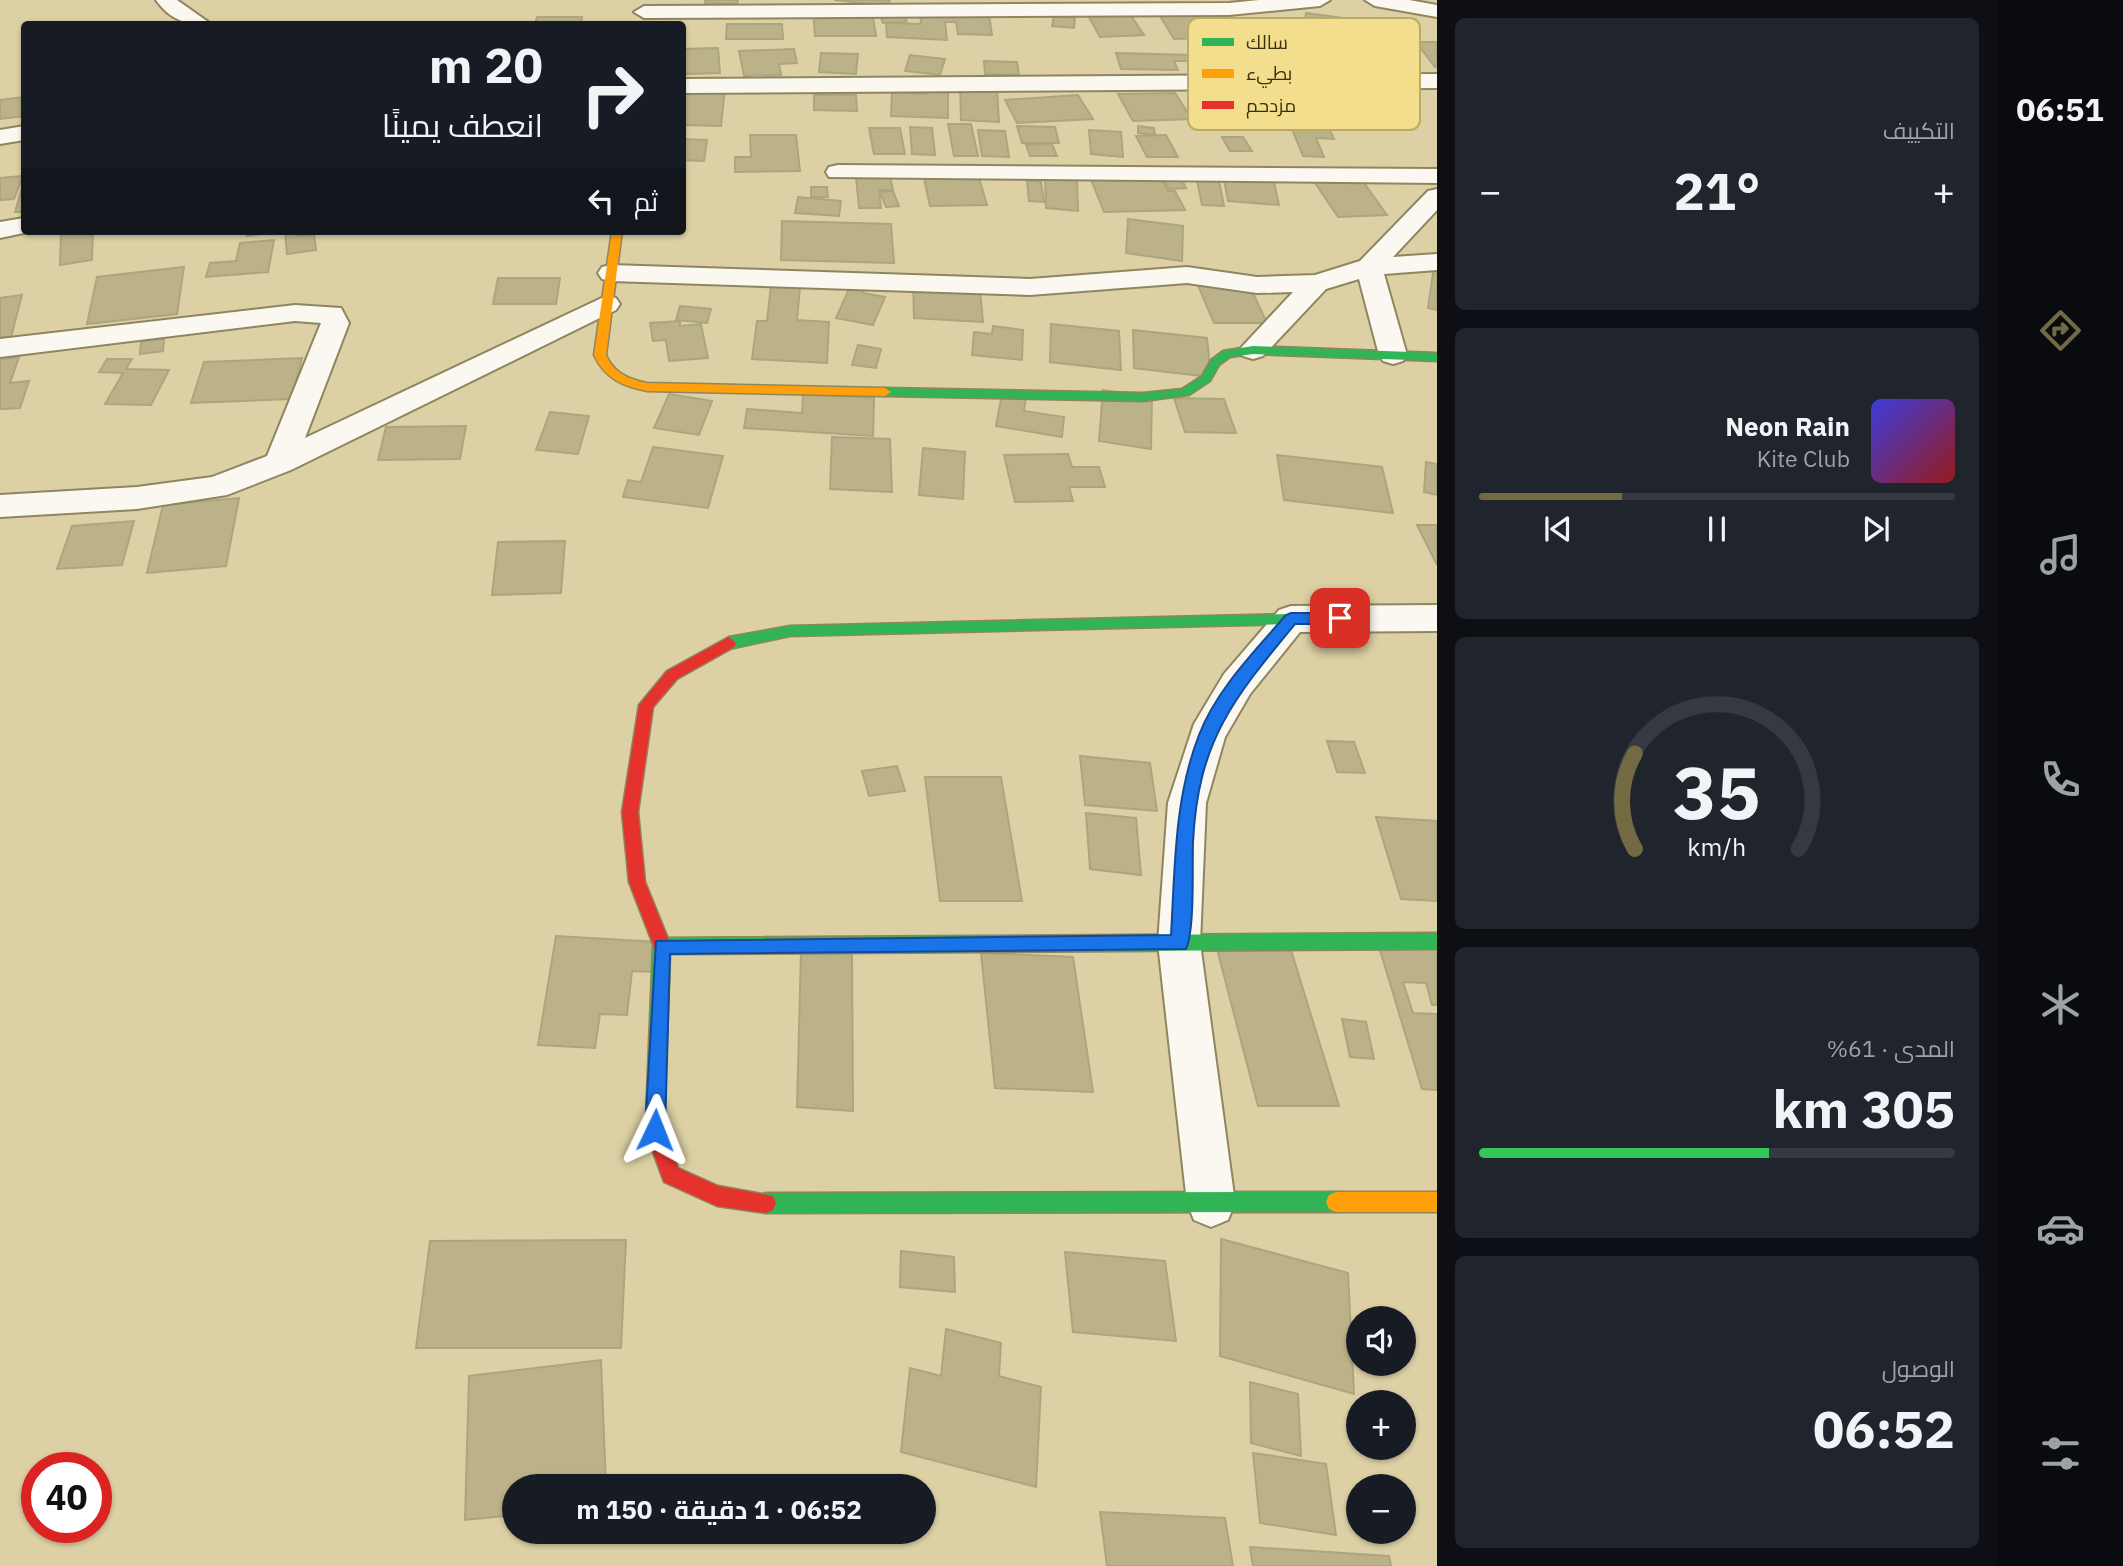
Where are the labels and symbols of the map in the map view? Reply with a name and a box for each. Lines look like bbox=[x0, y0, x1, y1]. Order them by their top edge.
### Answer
legend bbox=[1188, 18, 1420, 130]
text: سالك bbox=[1246, 30, 1288, 54]
text: بطيء bbox=[1246, 61, 1292, 88]
text: مزدحم bbox=[1246, 93, 1296, 119]
pin bbox=[1310, 588, 1370, 648]
position arrow bbox=[618, 1093, 692, 1167]
speed limit sign: 40 bbox=[21, 1452, 112, 1543]

